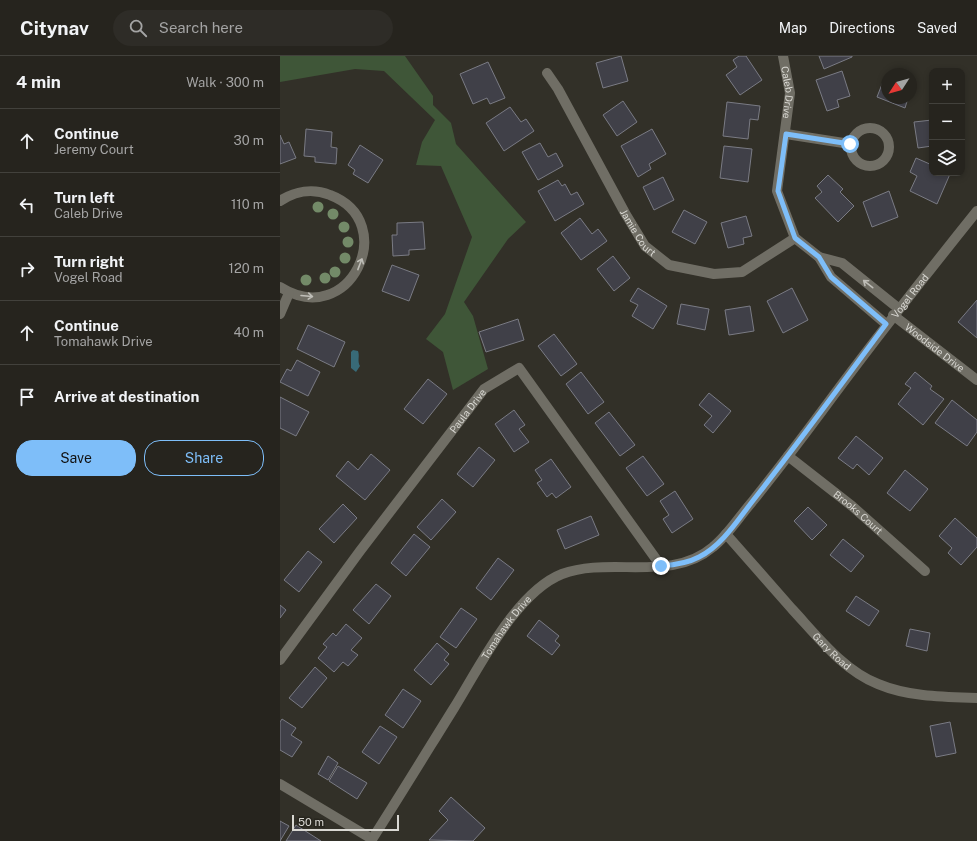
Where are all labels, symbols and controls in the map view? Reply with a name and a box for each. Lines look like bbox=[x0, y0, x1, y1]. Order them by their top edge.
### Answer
search box bbox=[113, 10, 393, 46]
text: Citynav bbox=[20, 17, 89, 39]
icon: search bbox=[127, 17, 149, 39]
text: Search here bbox=[159, 19, 243, 36]
text: Map bbox=[779, 20, 807, 36]
text: Directions bbox=[829, 20, 895, 36]
text: Saved bbox=[917, 20, 957, 36]
street label: Caleb Drive bbox=[779, 65, 796, 120]
north arrow bbox=[881, 68, 917, 104]
map controls bbox=[929, 68, 965, 176]
button: + bbox=[929, 68, 965, 104]
text: 4 min bbox=[16, 72, 61, 92]
text: Walk · 300 m bbox=[186, 75, 264, 90]
button: − bbox=[929, 104, 965, 140]
text: Continue bbox=[54, 125, 119, 142]
icon: ahead bbox=[16, 130, 38, 152]
text: 30 m bbox=[234, 133, 264, 148]
route start bbox=[841, 135, 859, 153]
button: layers bbox=[929, 140, 965, 176]
text: Jeremy Court bbox=[54, 142, 134, 157]
text: Turn left bbox=[54, 189, 115, 206]
icon: left bbox=[16, 194, 38, 216]
text: 110 m bbox=[231, 197, 264, 212]
text: Caleb Drive bbox=[54, 206, 123, 221]
street label: Jamie Court bbox=[618, 207, 659, 258]
text: Turn right bbox=[54, 253, 124, 270]
icon: right bbox=[16, 258, 38, 280]
one-way arrow bbox=[357, 258, 364, 271]
text: 120 m bbox=[229, 261, 264, 276]
text: Vogel Road bbox=[54, 270, 123, 285]
street label: Vogel Road bbox=[889, 271, 931, 320]
one-way arrow bbox=[862, 279, 873, 288]
one-way arrow bbox=[300, 293, 313, 300]
text: Continue bbox=[54, 317, 119, 334]
street label: Woodside Drive bbox=[903, 321, 967, 374]
icon: ahead bbox=[16, 322, 38, 344]
text: 40 m bbox=[233, 325, 264, 340]
text: Tomahawk Drive bbox=[54, 334, 153, 349]
icon: arrive bbox=[16, 386, 38, 408]
street label: Paula Drive bbox=[447, 386, 488, 435]
text: Arrive at destination bbox=[54, 388, 199, 405]
button: Save bbox=[16, 440, 136, 476]
button: Share bbox=[144, 440, 264, 476]
street label: Brooks Court bbox=[831, 488, 885, 537]
route end bbox=[652, 557, 670, 575]
street label: Tomahawk Drive bbox=[479, 593, 534, 661]
street label: Gary Road bbox=[810, 630, 853, 672]
scale bar bbox=[292, 813, 399, 832]
text: 50 m bbox=[298, 816, 324, 828]

